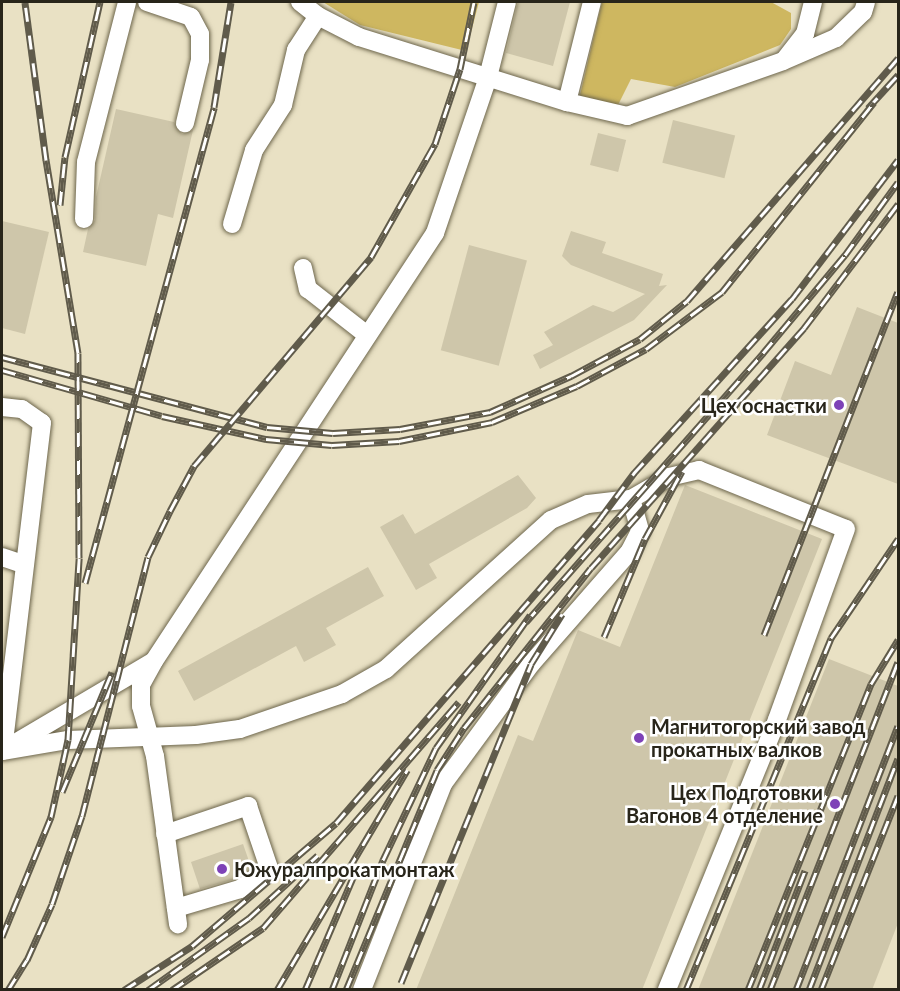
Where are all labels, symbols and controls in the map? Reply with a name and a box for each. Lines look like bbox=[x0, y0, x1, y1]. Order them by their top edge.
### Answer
place label: Цех оснастки bbox=[701, 393, 827, 417]
marker: Цех оснастки bbox=[832, 398, 846, 412]
place label: Магнитогорский завод прокатных валков bbox=[651, 714, 865, 761]
marker: Магнитогорский завод прокатных валков bbox=[632, 731, 646, 745]
place label: Цех Подготовки Вагонов 4 отделение bbox=[626, 780, 823, 827]
marker: Цех Подготовки Вагонов 4 отделение bbox=[828, 797, 842, 811]
place label: Южуралпрокатмонтаж bbox=[234, 857, 455, 881]
marker: Южуралпрокатмонтаж bbox=[215, 862, 229, 876]

